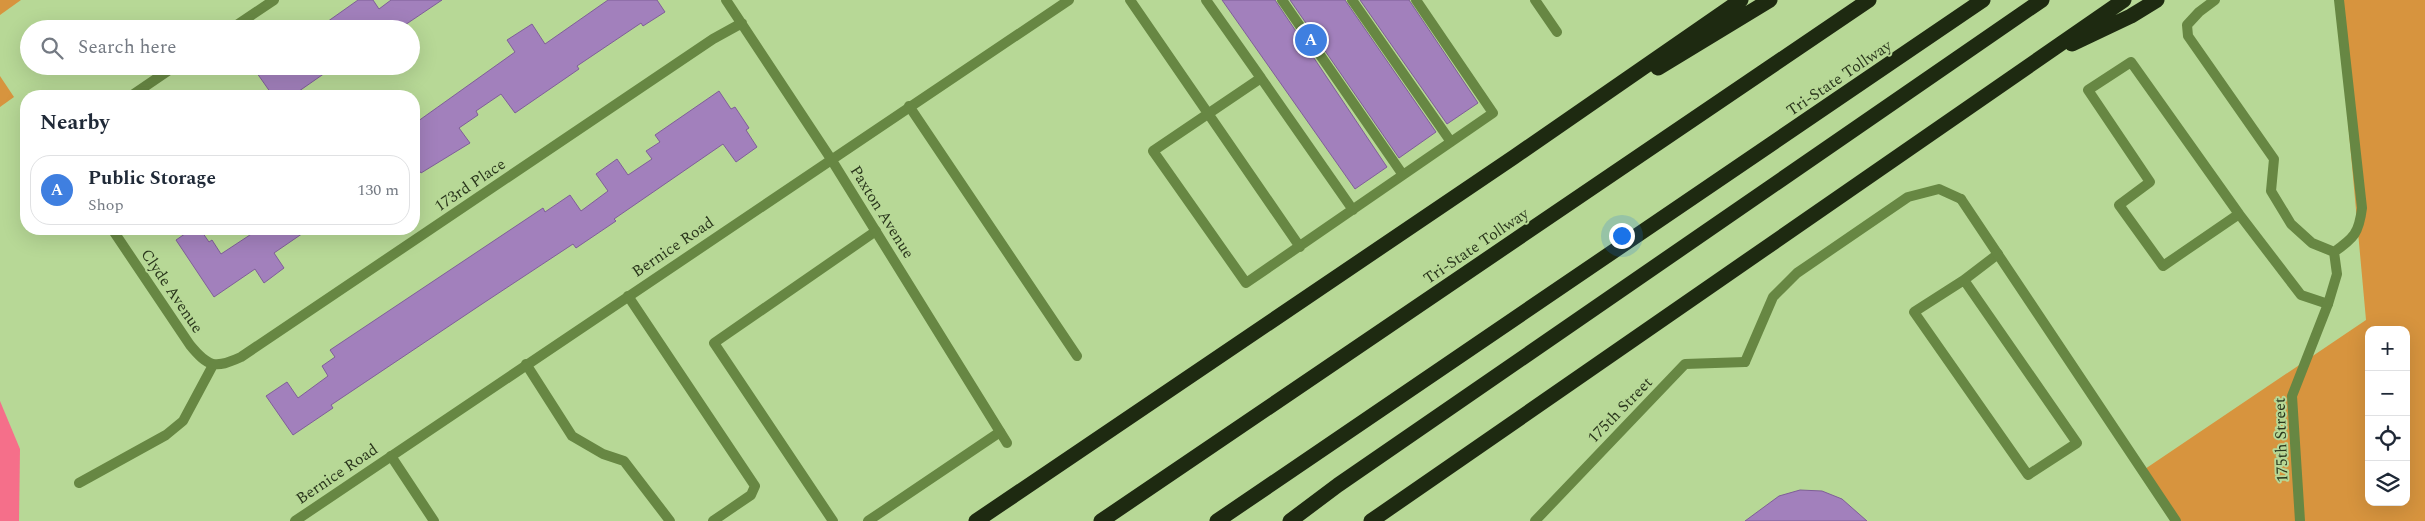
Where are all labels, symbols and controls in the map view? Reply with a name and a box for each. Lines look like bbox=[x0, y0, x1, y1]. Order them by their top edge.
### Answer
search box bbox=[20, 20, 420, 75]
pin: A bbox=[1295, 21, 1327, 59]
text: Search here bbox=[78, 33, 177, 62]
street label: Tri-State Tollway bbox=[1781, 33, 1898, 122]
icon: search bbox=[38, 34, 66, 62]
text: Nearby bbox=[40, 107, 110, 139]
street label: 173rd Place bbox=[430, 152, 510, 218]
street label: Paxton Avenue bbox=[844, 161, 920, 263]
text: Public Storage bbox=[88, 164, 216, 193]
text: A bbox=[51, 178, 63, 202]
text: 130 m bbox=[357, 178, 399, 202]
text: Shop bbox=[88, 193, 124, 217]
street label: Tri-State Tollway bbox=[1418, 201, 1535, 290]
street label: Bernice Road bbox=[627, 211, 719, 283]
your location bbox=[1609, 223, 1635, 249]
street label: Clyde Avenue bbox=[135, 244, 209, 338]
map controls bbox=[2365, 326, 2410, 506]
button: + bbox=[2365, 326, 2410, 371]
street label: 175th Street bbox=[1582, 371, 1658, 449]
button: − bbox=[2365, 371, 2410, 416]
street label: 175th Street bbox=[2268, 397, 2294, 483]
button: locate bbox=[2365, 416, 2410, 461]
street label: Bernice Road bbox=[291, 438, 383, 510]
button: layers bbox=[2365, 461, 2410, 506]

